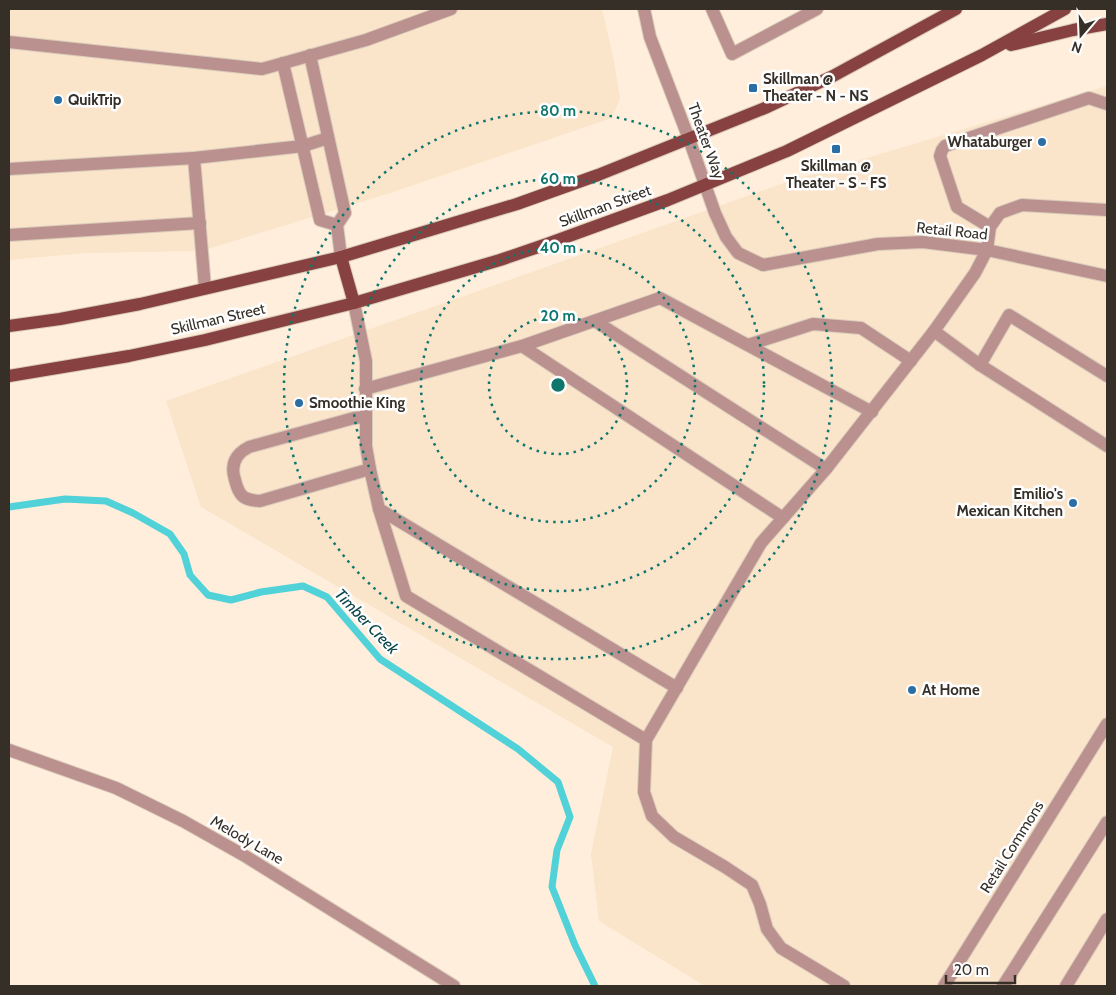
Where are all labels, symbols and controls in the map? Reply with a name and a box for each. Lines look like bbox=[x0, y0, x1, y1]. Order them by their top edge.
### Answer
north arrow bbox=[1056, 10, 1106, 60]
text: N bbox=[1069, 37, 1084, 57]
place label: Skillman @ Theater - N - NS bbox=[763, 70, 869, 105]
marker: Skillman @ Theater - N - NS bbox=[747, 82, 759, 94]
place label: QuikTrip bbox=[68, 91, 122, 109]
marker: QuikTrip bbox=[52, 94, 64, 106]
street label: Theater Way bbox=[684, 101, 728, 182]
text: 80 m bbox=[540, 102, 576, 120]
place label: Whataburger bbox=[947, 133, 1032, 151]
marker: Whataburger bbox=[1036, 136, 1048, 148]
marker: Skillman @ Theater - S - FS bbox=[830, 143, 842, 155]
place label: Skillman @ Theater - S - FS bbox=[786, 157, 887, 192]
text: 60 m bbox=[540, 170, 576, 188]
street label: Skillman Street bbox=[557, 181, 653, 231]
street label: Retail Road bbox=[916, 218, 988, 244]
text: 40 m bbox=[540, 239, 576, 257]
street label: Skillman Street bbox=[169, 299, 267, 339]
text: 20 m bbox=[541, 307, 575, 325]
centre of rings bbox=[549, 376, 567, 394]
place label: Smoothie King bbox=[309, 394, 405, 412]
marker: Smoothie King bbox=[293, 397, 305, 409]
place label: Emilio's Mexican Kitchen bbox=[956, 485, 1063, 520]
marker: Emilio's Mexican Kitchen bbox=[1067, 497, 1079, 509]
water label: Timber Creek bbox=[331, 585, 403, 659]
place label: At Home bbox=[922, 681, 980, 699]
marker: At Home bbox=[906, 684, 918, 696]
street label: Retail Commons bbox=[976, 798, 1048, 896]
street label: Melody Lane bbox=[207, 812, 287, 868]
scale bar bbox=[946, 952, 1015, 984]
text: 20 m bbox=[954, 961, 989, 979]

